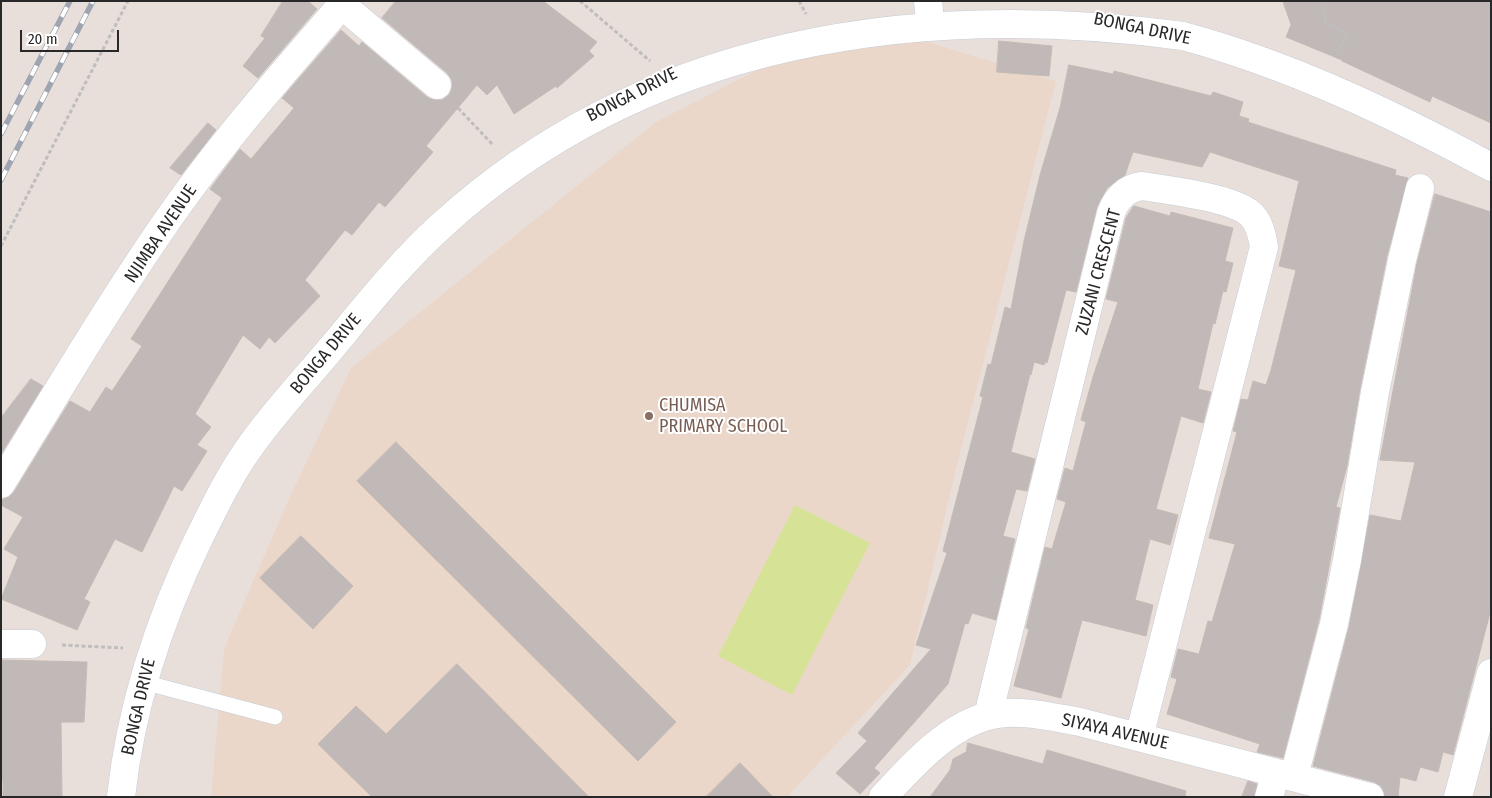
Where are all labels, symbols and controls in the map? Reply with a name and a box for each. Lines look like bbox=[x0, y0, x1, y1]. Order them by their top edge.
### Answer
street label: BONGA DRIVE bbox=[1091, 8, 1193, 50]
scale bar bbox=[22, 20, 121, 52]
text: 20 m bbox=[28, 30, 58, 48]
street label: BONGA DRIVE bbox=[583, 63, 681, 127]
street label: NJIMBA AVENUE bbox=[120, 181, 202, 287]
street label: ZUZANI CRESCENT bbox=[1072, 207, 1126, 337]
street label: BONGA DRIVE bbox=[286, 309, 366, 399]
place label: CHUMISA PRIMARY SCHOOL bbox=[659, 395, 787, 438]
marker: CHUMISA PRIMARY SCHOOL bbox=[643, 410, 655, 422]
street label: BONGA DRIVE bbox=[117, 656, 161, 758]
street label: SIYAYA AVENUE bbox=[1060, 709, 1170, 755]

